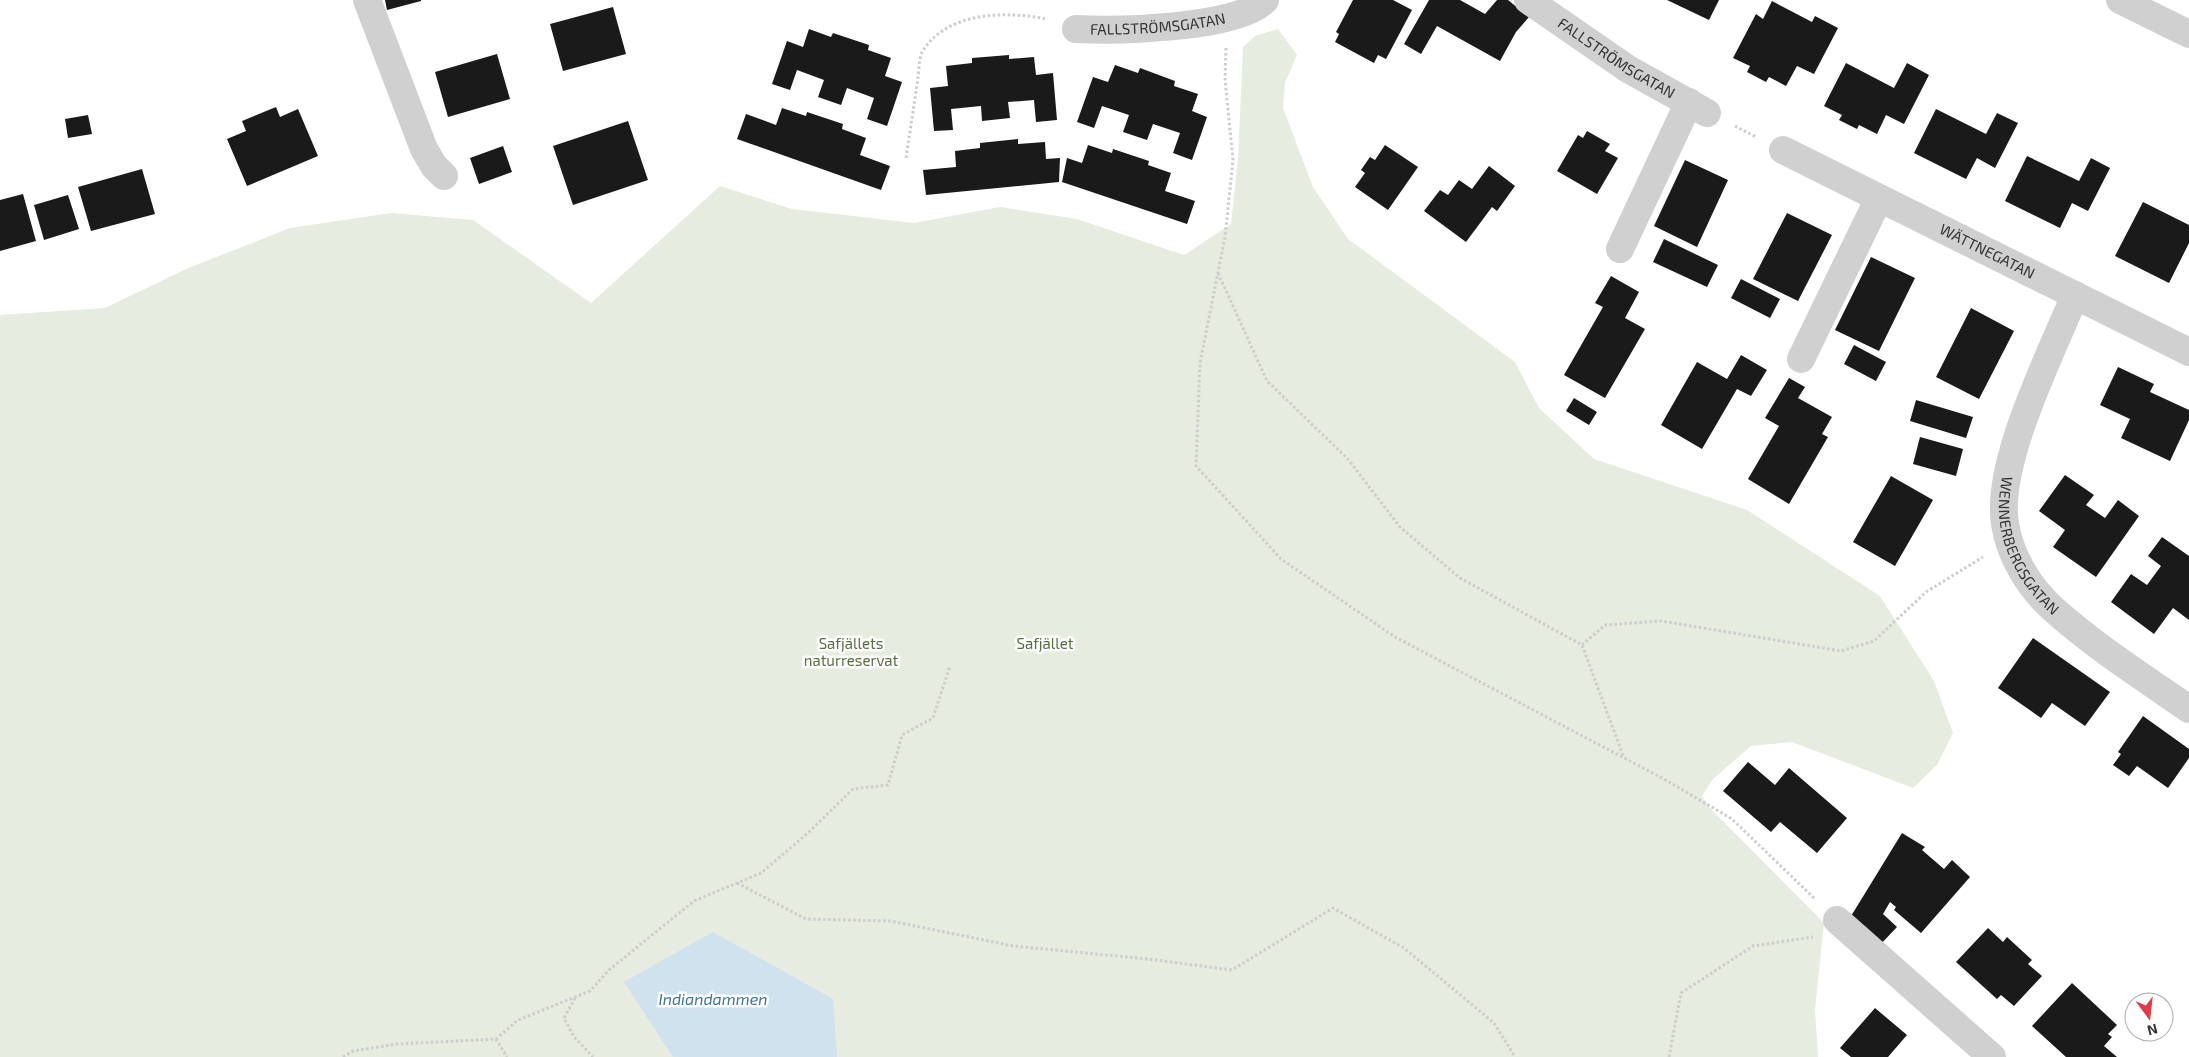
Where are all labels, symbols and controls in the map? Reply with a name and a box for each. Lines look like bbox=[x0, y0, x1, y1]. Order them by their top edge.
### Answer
street label: FALLSTRÖMSGATAN bbox=[1090, 8, 1227, 38]
street label: FALLSTRÖMSGATAN bbox=[1555, 13, 1679, 101]
street label: WÄTTNEGATAN bbox=[1937, 219, 2038, 282]
street label: WENNERBERGSGATAN bbox=[1996, 475, 2063, 618]
park label: Safjällets naturreservat bbox=[804, 634, 899, 669]
park label: Safjället bbox=[1016, 634, 1074, 653]
water label: Indiandammen bbox=[659, 989, 768, 1008]
north arrow bbox=[2124, 992, 2174, 1042]
text: N bbox=[2145, 1021, 2160, 1040]

